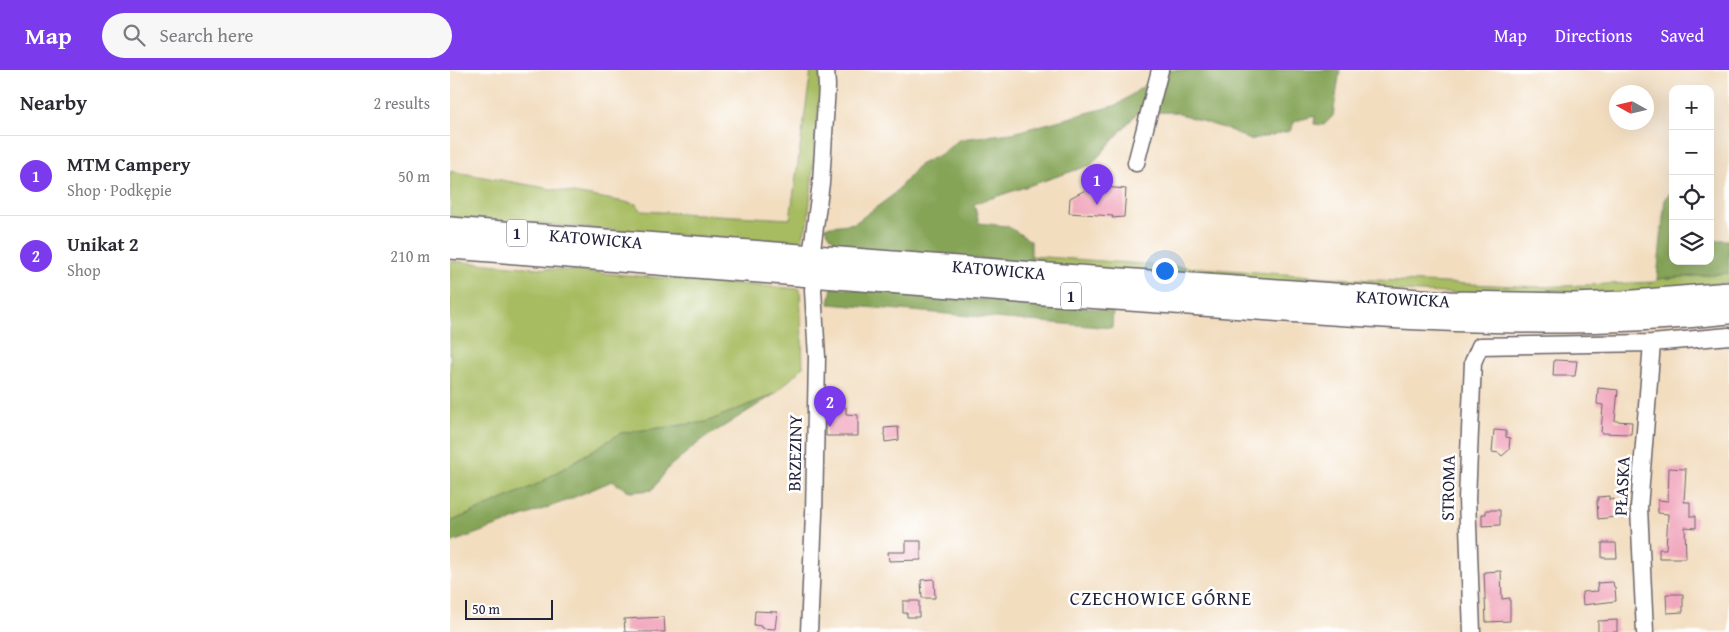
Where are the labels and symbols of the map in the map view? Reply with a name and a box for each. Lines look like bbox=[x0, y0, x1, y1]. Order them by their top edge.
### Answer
north arrow bbox=[1609, 85, 1654, 130]
pin: 1 bbox=[1081, 164, 1113, 205]
road number: 1 bbox=[507, 220, 527, 247]
street label: KATOWICKA bbox=[548, 221, 644, 256]
street label: KATOWICKA bbox=[951, 252, 1047, 287]
your location bbox=[1152, 258, 1178, 284]
road number: 1 bbox=[1061, 282, 1081, 310]
street label: KATOWICKA bbox=[1355, 283, 1451, 314]
pin: 2 bbox=[814, 386, 846, 427]
street label: BRZEZINY bbox=[780, 414, 809, 492]
street label: STROMA bbox=[1433, 455, 1462, 521]
street label: PŁASKA bbox=[1606, 455, 1637, 517]
district label: CZECHOWICE GÓRNE bbox=[1070, 584, 1252, 612]
scale bar bbox=[465, 597, 552, 620]

